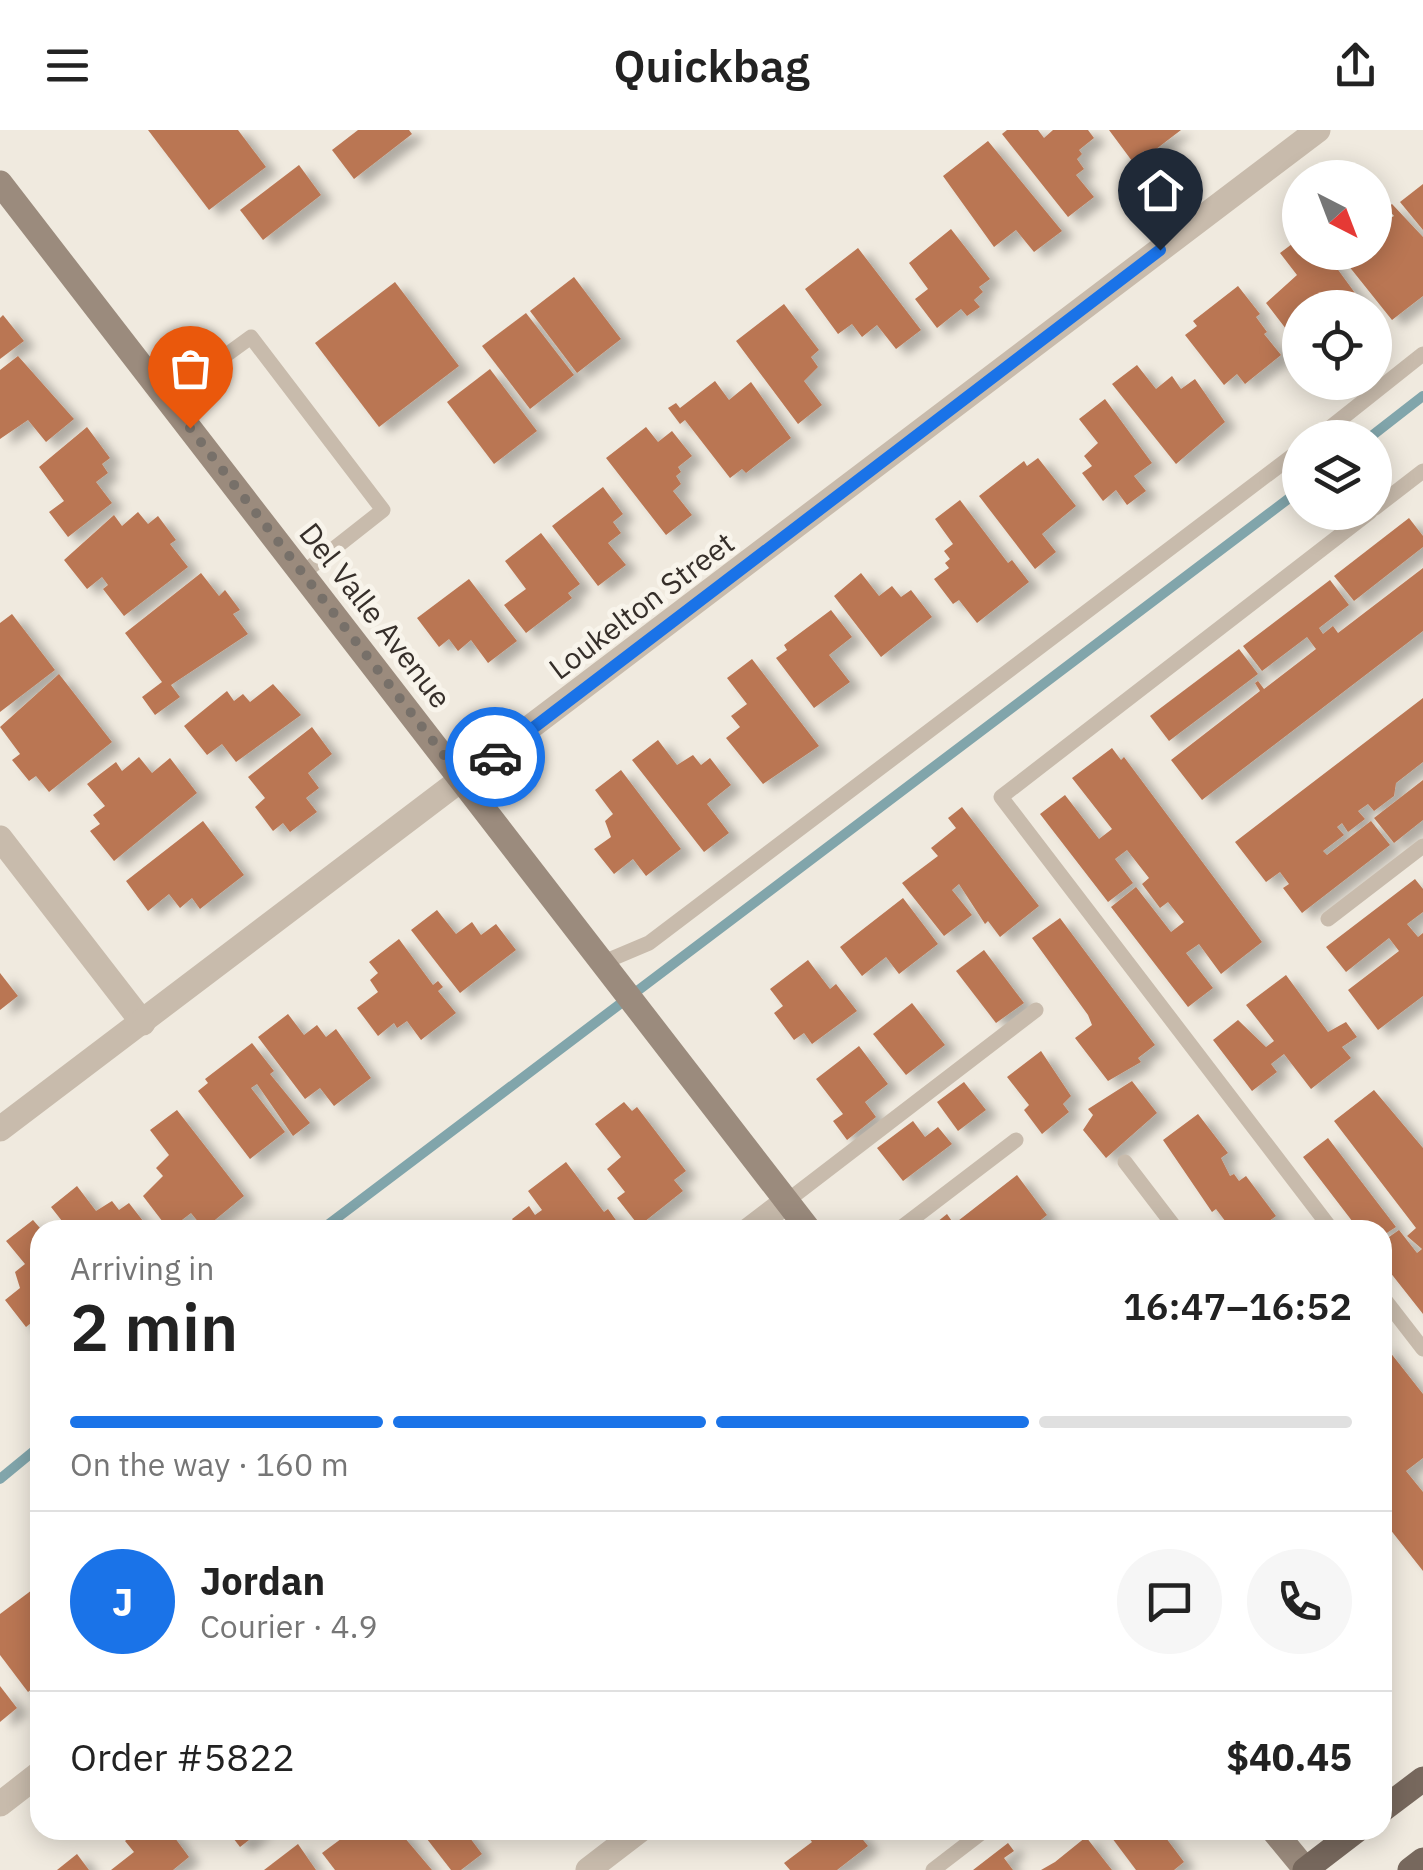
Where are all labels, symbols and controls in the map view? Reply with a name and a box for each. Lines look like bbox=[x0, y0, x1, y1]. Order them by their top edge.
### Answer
text: Quickbag bbox=[614, 36, 809, 94]
icon: menu bbox=[40, 38, 95, 93]
icon: share bbox=[1328, 38, 1383, 93]
pin bbox=[1118, 148, 1203, 251]
north arrow bbox=[1282, 160, 1392, 270]
map controls bbox=[1282, 160, 1392, 530]
icon: home bbox=[1133, 163, 1188, 218]
button: locate bbox=[1282, 290, 1392, 400]
pin bbox=[148, 326, 233, 429]
icon: bag bbox=[163, 341, 218, 396]
button: layers bbox=[1282, 420, 1392, 530]
street label: Del Valle Avenue bbox=[291, 514, 461, 716]
street label: Loukelton Street bbox=[541, 523, 741, 687]
courier bbox=[445, 707, 545, 807]
icon: car bbox=[468, 730, 523, 785]
text: Arriving in bbox=[70, 1247, 215, 1289]
text: 16:47–16:52 bbox=[1123, 1281, 1352, 1330]
text: 2 min bbox=[70, 1284, 238, 1369]
text: On the way · 160 m bbox=[70, 1443, 349, 1485]
button: chat bbox=[1117, 1549, 1222, 1654]
button: phone bbox=[1247, 1549, 1352, 1654]
text: Jordan bbox=[200, 1556, 325, 1605]
text: J bbox=[112, 1577, 133, 1626]
text: Courier · 4.9 bbox=[200, 1605, 378, 1647]
text: Order #5822 bbox=[70, 1732, 295, 1781]
text: $40.45 bbox=[1226, 1732, 1352, 1781]

